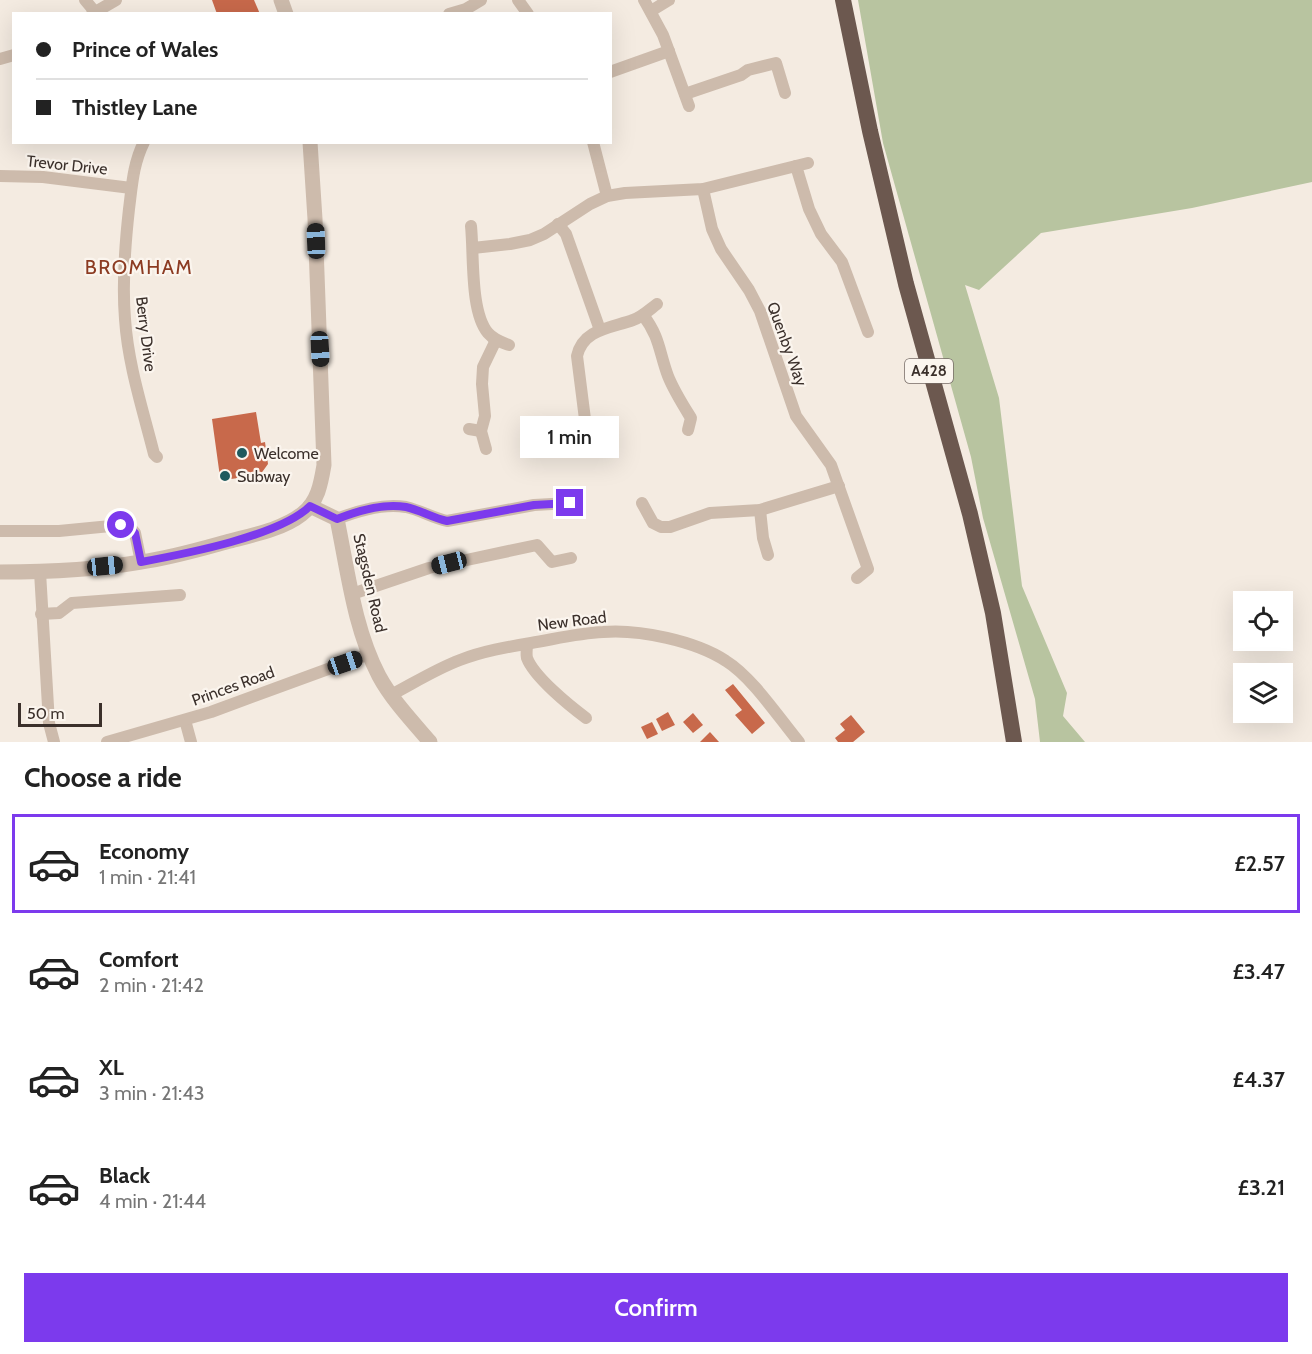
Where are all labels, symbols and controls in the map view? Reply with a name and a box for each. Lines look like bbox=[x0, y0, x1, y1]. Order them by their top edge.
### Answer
text: Prince of Wales bbox=[72, 36, 218, 63]
text: Thistley Lane bbox=[72, 94, 197, 121]
street label: Trevor Drive bbox=[26, 151, 108, 179]
car bbox=[306, 223, 326, 259]
district label: BROMHAM bbox=[85, 255, 193, 279]
street label: Berry Drive bbox=[132, 295, 160, 373]
street label: Quenby Way bbox=[763, 299, 811, 389]
car bbox=[310, 331, 330, 367]
road number: A428 bbox=[905, 359, 953, 383]
callout: 1 min bbox=[520, 416, 620, 458]
text: 1 min bbox=[547, 425, 592, 449]
place label: Welcome bbox=[254, 444, 319, 463]
marker: Welcome bbox=[235, 446, 249, 460]
place label: Subway bbox=[237, 467, 290, 486]
marker: Subway bbox=[218, 469, 232, 483]
route end bbox=[556, 489, 583, 516]
route start bbox=[107, 511, 134, 538]
street label: Stagsden Road bbox=[349, 532, 391, 634]
car bbox=[429, 550, 469, 576]
car bbox=[86, 555, 124, 577]
map controls bbox=[1233, 591, 1293, 723]
button: locate bbox=[1233, 591, 1293, 651]
street label: New Road bbox=[537, 607, 607, 635]
car bbox=[325, 649, 365, 677]
street label: Princes Road bbox=[189, 662, 277, 710]
button: layers bbox=[1233, 663, 1293, 723]
scale bar bbox=[18, 700, 102, 728]
text: 50 m bbox=[27, 704, 64, 723]
text: Choose a ride bbox=[24, 761, 182, 794]
icon: car bbox=[27, 837, 81, 891]
text: Economy bbox=[99, 838, 189, 865]
text: £2.57 bbox=[1234, 850, 1285, 877]
text: 1 min · 21:41 bbox=[99, 865, 196, 889]
icon: car bbox=[27, 945, 81, 999]
text: Comfort bbox=[99, 946, 178, 973]
text: £3.47 bbox=[1232, 958, 1285, 985]
text: 2 min · 21:42 bbox=[99, 973, 204, 997]
icon: car bbox=[27, 1053, 81, 1107]
text: XL bbox=[99, 1054, 124, 1081]
text: £4.37 bbox=[1233, 1066, 1285, 1093]
text: 3 min · 21:43 bbox=[99, 1081, 205, 1105]
icon: car bbox=[27, 1161, 81, 1215]
text: Black bbox=[99, 1162, 150, 1189]
text: £3.21 bbox=[1238, 1174, 1285, 1201]
text: 4 min · 21:44 bbox=[99, 1189, 206, 1213]
button: Confirm bbox=[24, 1273, 1288, 1342]

